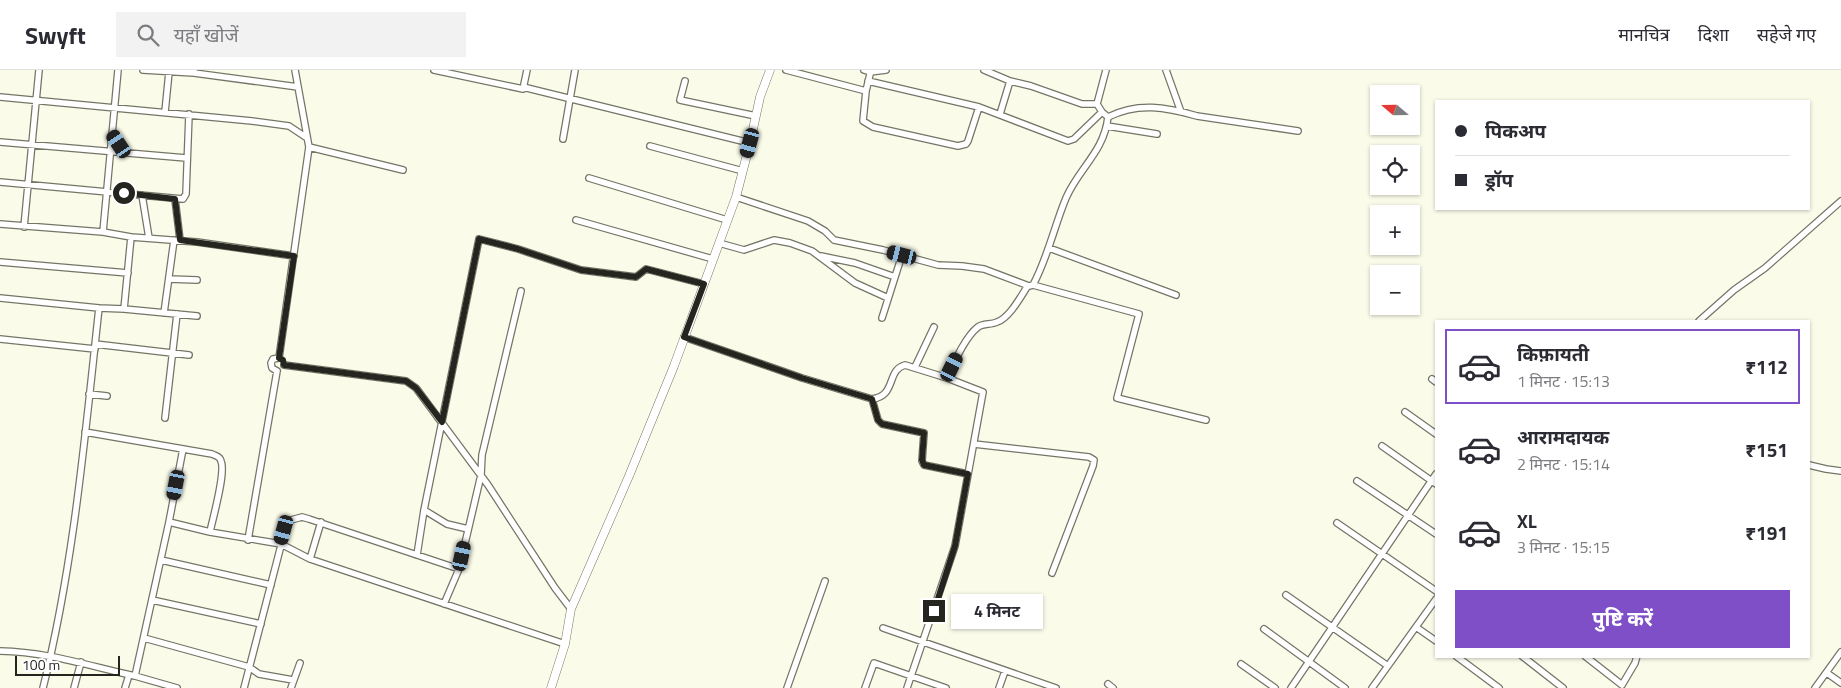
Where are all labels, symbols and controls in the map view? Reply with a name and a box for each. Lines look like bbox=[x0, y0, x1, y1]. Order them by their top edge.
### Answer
search box bbox=[116, 12, 466, 57]
text: Swyft bbox=[25, 17, 86, 53]
text: यहाँ खोजें bbox=[174, 20, 239, 49]
icon: search bbox=[134, 21, 162, 49]
text: मानचित्र bbox=[1618, 21, 1670, 48]
text: दिशा bbox=[1698, 21, 1729, 48]
text: सहेजे गए bbox=[1757, 21, 1816, 48]
north arrow bbox=[1370, 85, 1420, 135]
map controls bbox=[1370, 85, 1420, 315]
text: पिकअप bbox=[1485, 116, 1546, 145]
car bbox=[104, 127, 133, 161]
car bbox=[738, 127, 761, 159]
button: locate bbox=[1370, 145, 1420, 195]
text: ड्रॉप bbox=[1485, 165, 1513, 194]
route start bbox=[113, 182, 135, 204]
button: + bbox=[1370, 205, 1420, 255]
car bbox=[885, 244, 918, 266]
button: − bbox=[1370, 265, 1420, 315]
text: किफ़ायती bbox=[1517, 339, 1589, 368]
icon: car bbox=[1457, 344, 1502, 389]
car bbox=[938, 350, 965, 384]
text: ₹112 bbox=[1745, 352, 1788, 381]
text: 1 मिनट · 15:13 bbox=[1517, 369, 1610, 393]
text: आरामदायक bbox=[1517, 422, 1609, 451]
icon: car bbox=[1457, 427, 1502, 472]
text: ₹151 bbox=[1745, 435, 1788, 464]
text: 2 मिनट · 15:14 bbox=[1517, 452, 1610, 476]
car bbox=[165, 469, 186, 501]
text: XL bbox=[1517, 506, 1537, 535]
icon: car bbox=[1457, 510, 1502, 555]
car bbox=[272, 514, 295, 546]
text: ₹191 bbox=[1745, 518, 1788, 547]
text: 3 मिनट · 15:15 bbox=[1517, 535, 1610, 559]
car bbox=[451, 540, 472, 572]
button: पुष्टि करें bbox=[1455, 590, 1790, 648]
callout: 4 मिनट bbox=[952, 594, 1044, 628]
text: 4 मिनट bbox=[974, 599, 1020, 623]
route end bbox=[923, 600, 945, 622]
scale bar bbox=[15, 653, 120, 676]
text: 100 m bbox=[22, 654, 60, 675]

